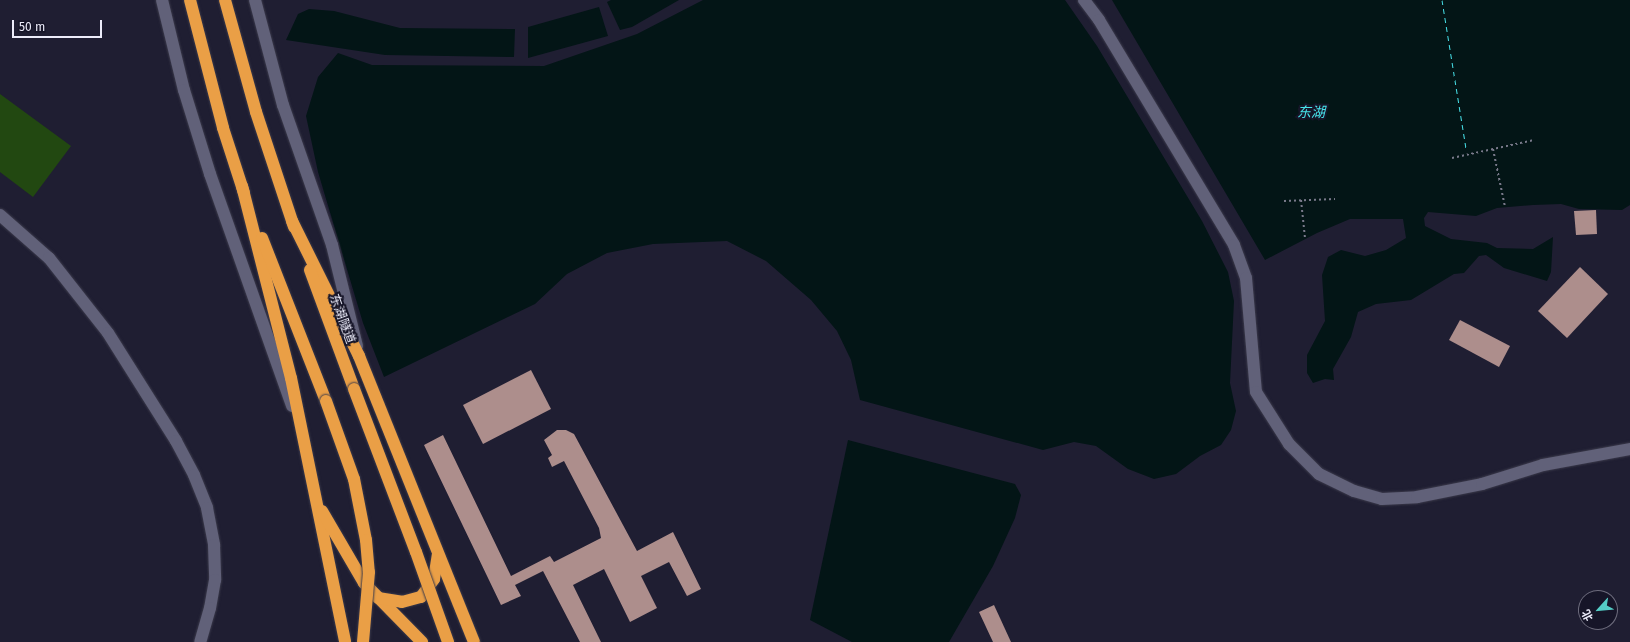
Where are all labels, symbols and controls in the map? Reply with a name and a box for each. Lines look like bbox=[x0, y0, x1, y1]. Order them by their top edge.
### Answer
scale bar bbox=[14, 12, 104, 38]
text: 50 m bbox=[19, 20, 45, 34]
water label: 东湖 bbox=[1297, 105, 1325, 121]
street label: 东湖隧道 bbox=[326, 292, 358, 346]
north arrow bbox=[1578, 590, 1618, 630]
text: 北 bbox=[1579, 607, 1596, 623]

